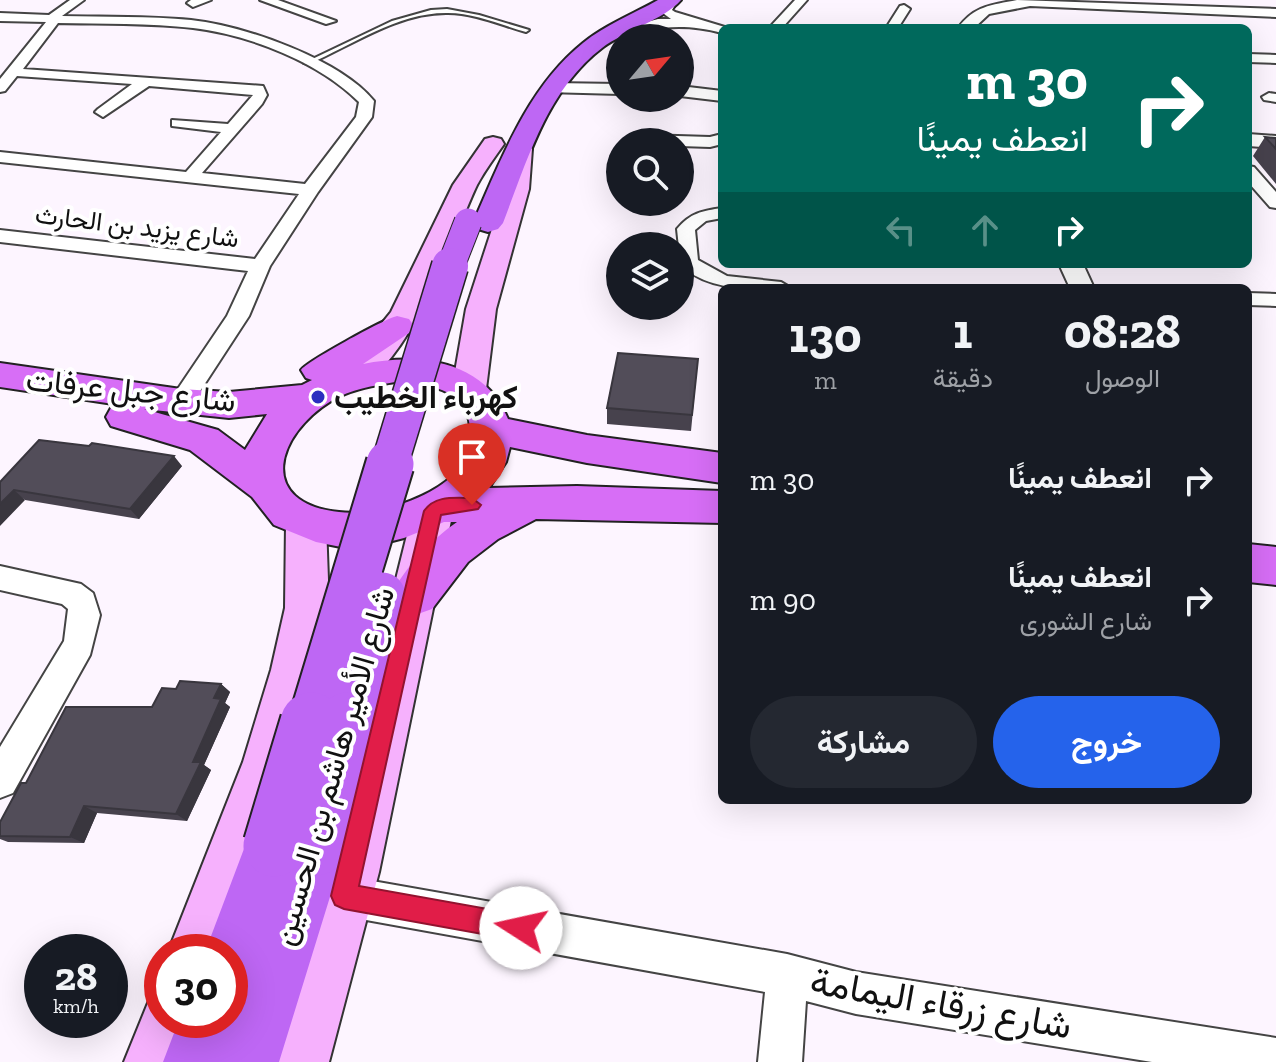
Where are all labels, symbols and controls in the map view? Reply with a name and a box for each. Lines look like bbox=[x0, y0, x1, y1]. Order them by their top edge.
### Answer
north arrow bbox=[606, 24, 694, 112]
map controls bbox=[606, 24, 694, 320]
text: 30 m bbox=[966, 46, 1088, 113]
icon: right bbox=[1116, 56, 1220, 160]
text: انعطف يمينًا bbox=[916, 117, 1088, 160]
button: search bbox=[606, 128, 694, 216]
street label: شارع يزيد بن الحارث bbox=[33, 198, 241, 256]
icon: left bbox=[879, 208, 923, 252]
icon: ahead bbox=[963, 208, 1007, 252]
icon: right bbox=[1047, 208, 1091, 252]
button: layers bbox=[606, 232, 694, 320]
text: 1 bbox=[953, 303, 973, 360]
text: 08:28 bbox=[1064, 303, 1181, 360]
text: 130 bbox=[789, 307, 862, 364]
street label: شارع جبل عرفات bbox=[24, 360, 238, 423]
text: دقيقة bbox=[933, 362, 993, 394]
text: الوصول bbox=[1085, 362, 1160, 394]
text: m bbox=[814, 364, 837, 396]
place label: كهرباء الخطيب bbox=[334, 378, 518, 417]
marker: كهرباء الخطيب bbox=[309, 388, 327, 406]
pin bbox=[438, 423, 506, 505]
icon: arrive bbox=[450, 435, 494, 479]
icon: right bbox=[1176, 458, 1220, 502]
text: انعطف يمينًا bbox=[1008, 460, 1152, 496]
text: 30 m bbox=[750, 462, 815, 498]
text: انعطف يمينًا bbox=[1008, 559, 1152, 595]
icon: right bbox=[1176, 578, 1220, 622]
street label: شارع الأمير هاشم بن الحسين bbox=[264, 582, 405, 950]
text: 90 m bbox=[750, 582, 816, 618]
text: شارع الشورى bbox=[1020, 605, 1152, 637]
button: مشاركة bbox=[750, 696, 977, 788]
button: خروج bbox=[993, 696, 1220, 788]
position arrow bbox=[479, 886, 563, 970]
speed limit sign: 30 bbox=[144, 934, 248, 1038]
text: 28 bbox=[54, 952, 98, 1000]
street label: شارع زرقاء اليمامة bbox=[806, 957, 1075, 1052]
text: km/h bbox=[53, 994, 99, 1018]

